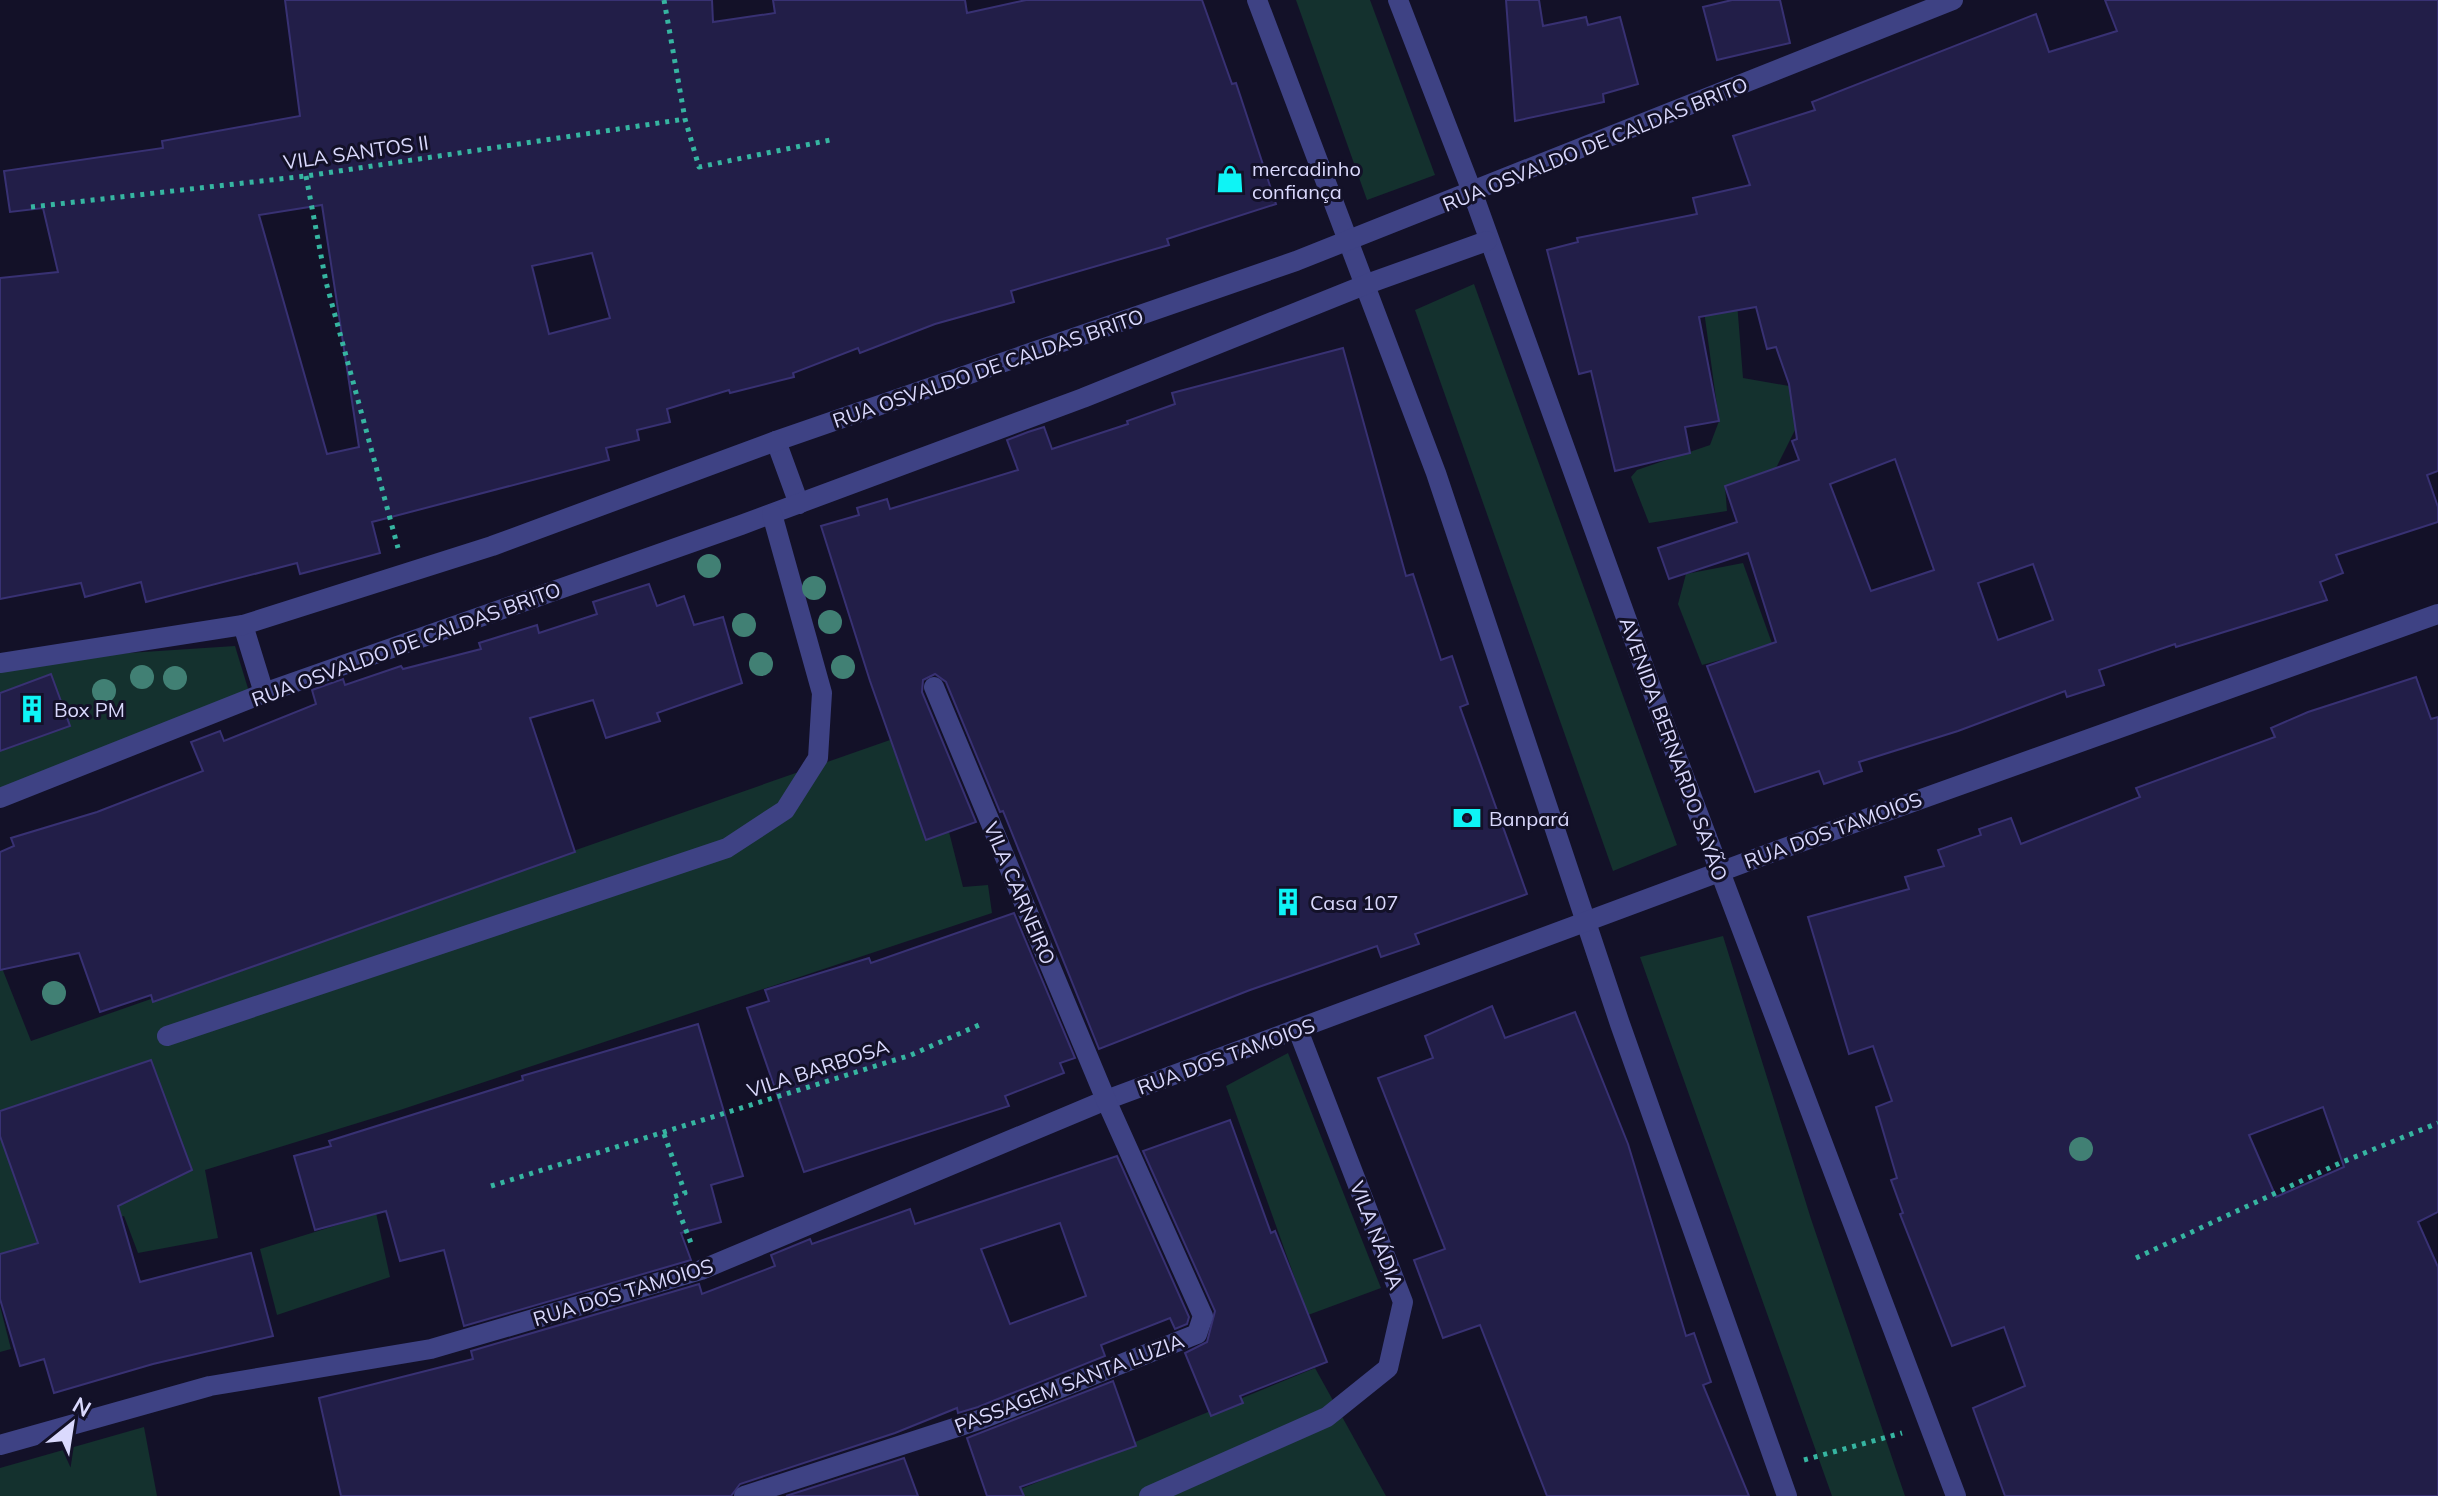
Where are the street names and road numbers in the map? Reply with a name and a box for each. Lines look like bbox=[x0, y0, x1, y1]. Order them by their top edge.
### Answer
street label: RUA OSVALDO DE CALDAS BRITO bbox=[1439, 71, 1751, 217]
street label: VILA SANTOS II bbox=[282, 129, 430, 175]
street label: RUA OSVALDO DE CALDAS BRITO bbox=[829, 303, 1147, 433]
street label: RUA OSVALDO DE CALDAS BRITO bbox=[248, 576, 564, 712]
street label: AVENIDA BERNARDO SAYÃO bbox=[1615, 614, 1733, 884]
street label: RUA DOS TAMOIOS bbox=[1741, 786, 1925, 874]
street label: VILA CARNEIRO bbox=[979, 818, 1061, 968]
street label: RUA DOS TAMOIOS bbox=[1134, 1012, 1318, 1100]
street label: VILA BARBOSA bbox=[744, 1033, 892, 1103]
street label: VILA NÁDIA bbox=[1345, 1177, 1409, 1293]
street label: RUA DOS TAMOIOS bbox=[530, 1253, 716, 1331]
street label: PASSAGEM SANTA LUZIA bbox=[951, 1328, 1187, 1438]

